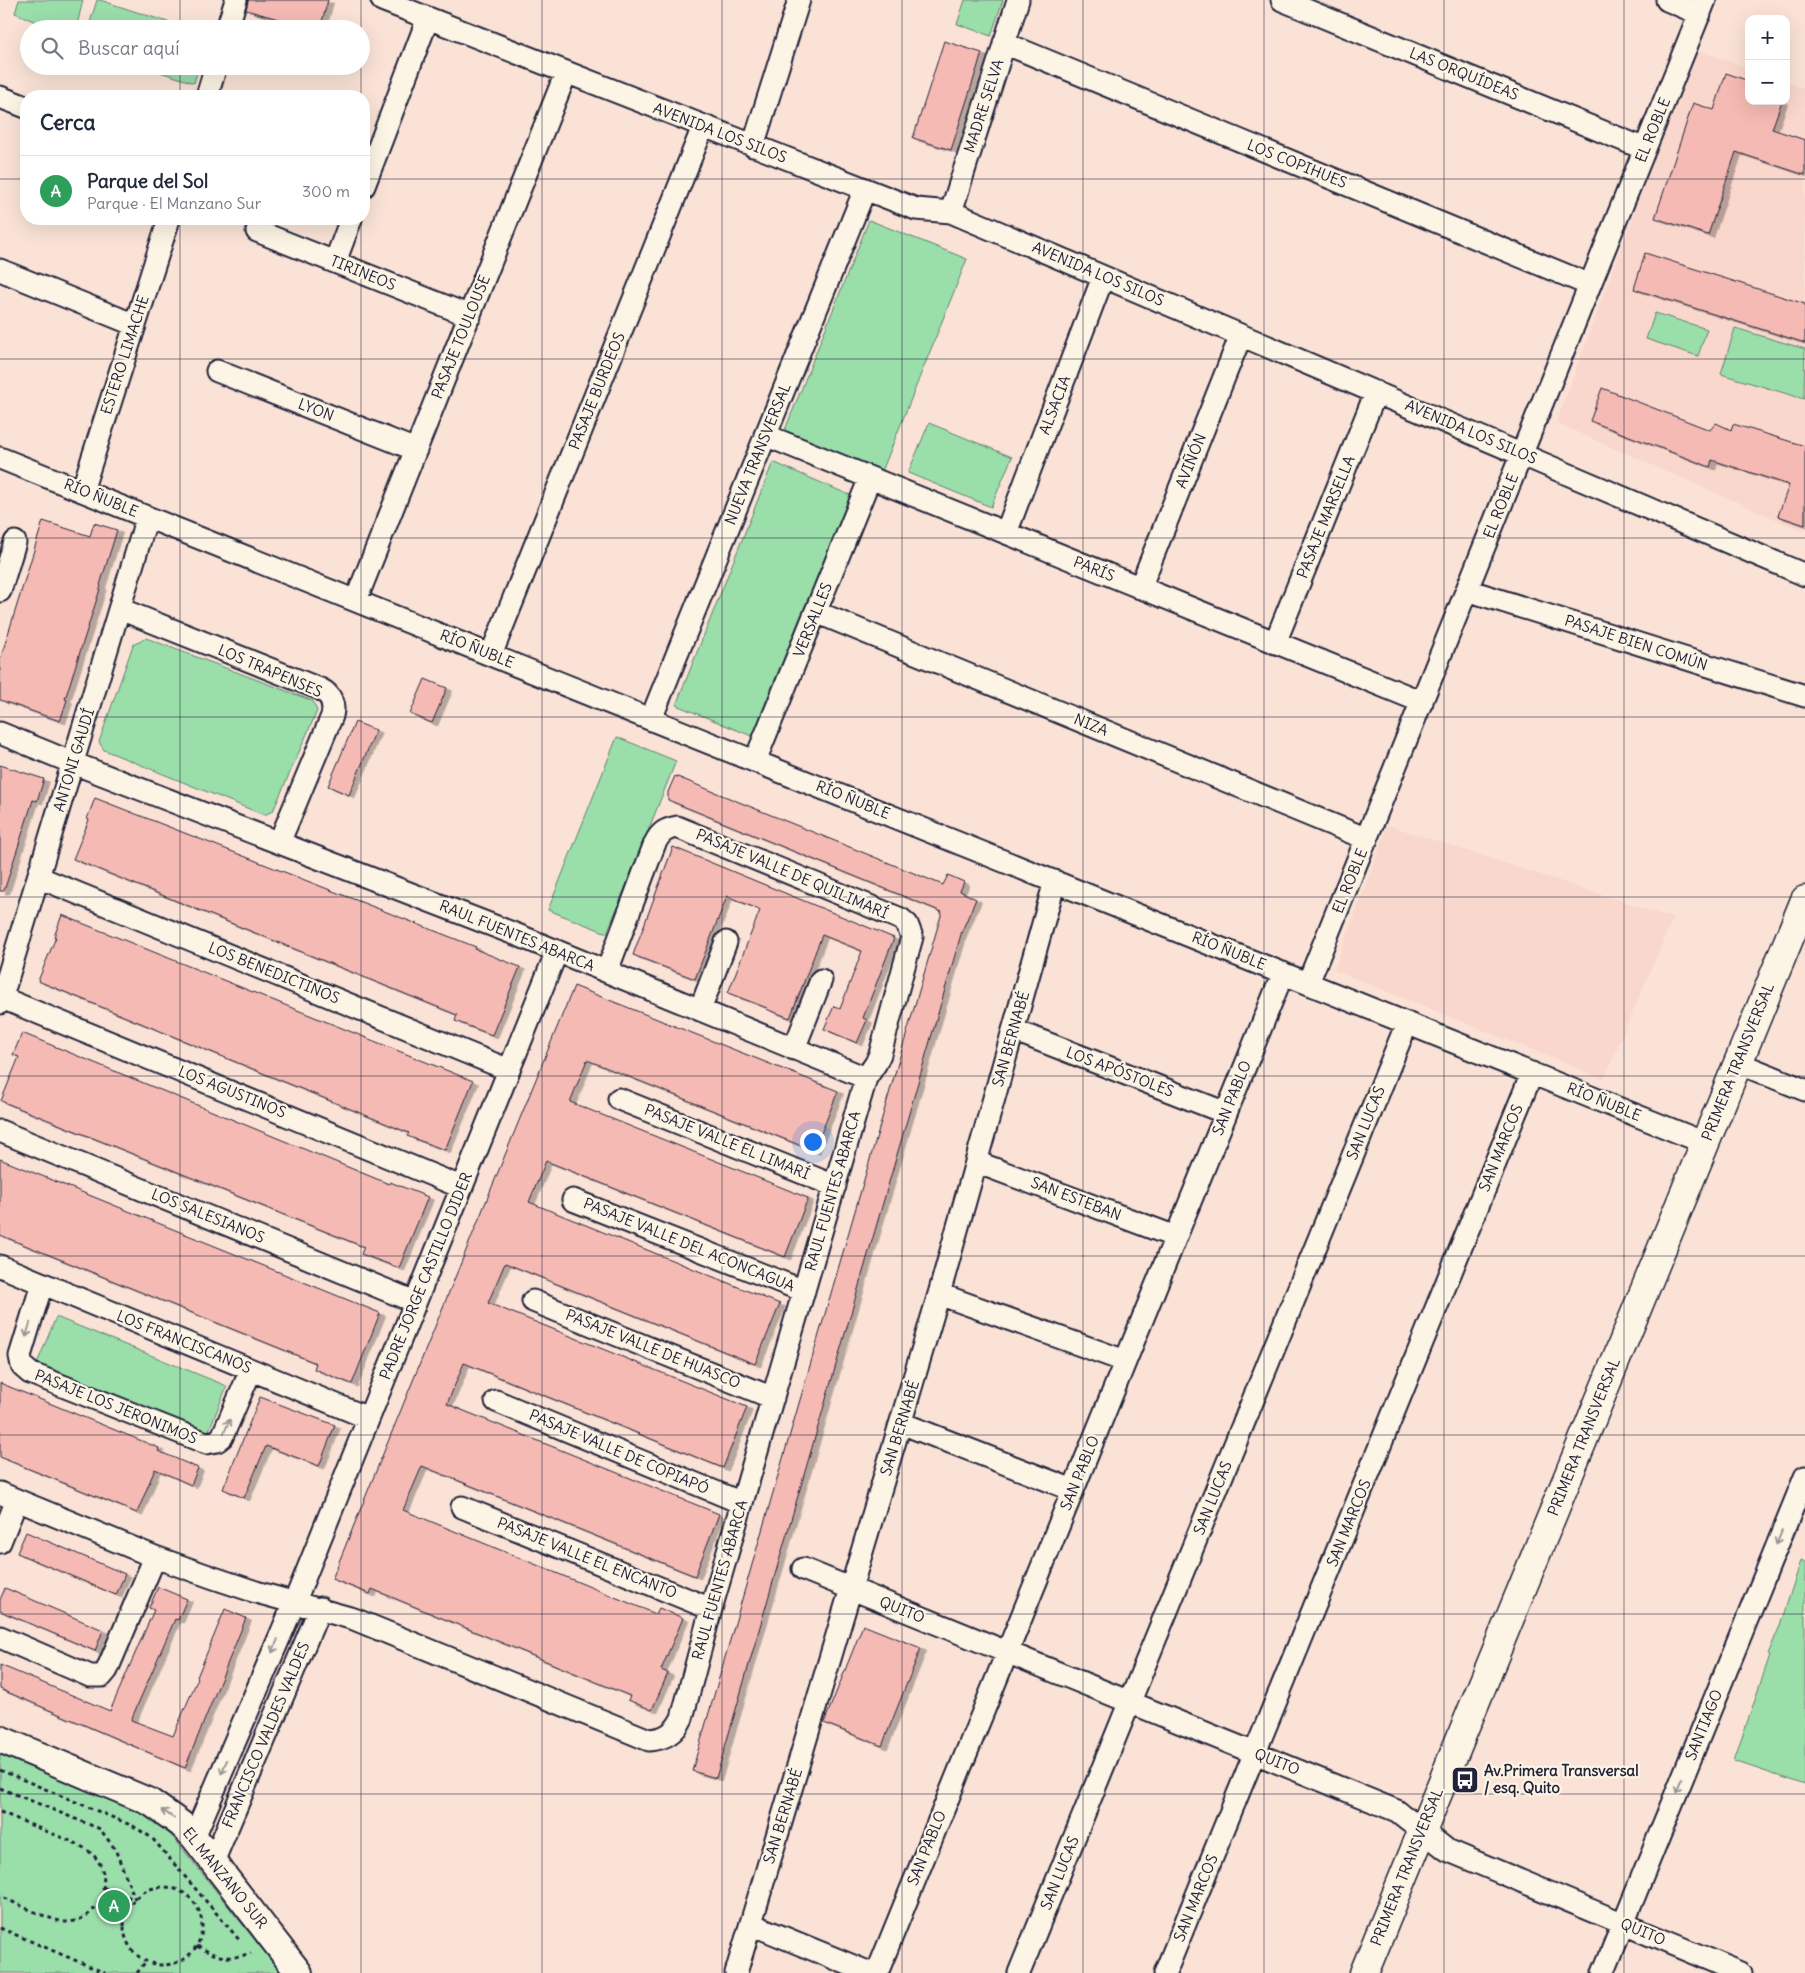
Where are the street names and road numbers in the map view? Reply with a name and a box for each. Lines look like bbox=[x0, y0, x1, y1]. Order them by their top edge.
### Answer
street label: LAS ORQUÍDEAS bbox=[1407, 43, 1522, 104]
street label: MADRE SELVA bbox=[959, 56, 1008, 155]
street label: EL ROBLE bbox=[1631, 94, 1674, 165]
street label: AVENIDA LOS SILOS bbox=[651, 98, 790, 167]
street label: LOS COPIHUES bbox=[1245, 135, 1350, 192]
street label: AVENIDA LOS SILOS bbox=[1029, 237, 1167, 310]
street label: TIRINEOS bbox=[327, 251, 399, 294]
street label: PASAJE TOULOUSE bbox=[427, 272, 494, 402]
street label: ESTERO LIMACHE bbox=[96, 293, 153, 417]
street label: PASAJE BURDEOS bbox=[564, 329, 629, 452]
street label: ALSACIA bbox=[1035, 372, 1075, 437]
street label: NUEVA TRANSVERSAL bbox=[720, 380, 795, 527]
street label: LYON bbox=[296, 394, 337, 425]
street label: AVENIDA LOS SILOS bbox=[1402, 395, 1540, 468]
street label: AVIÑÓN bbox=[1170, 430, 1210, 491]
street label: PASAJE MARSELLA bbox=[1292, 452, 1359, 581]
street label: EL ROBLE bbox=[1479, 470, 1522, 541]
street label: RÍO ÑUBLE bbox=[61, 474, 141, 521]
street label: PARÍS bbox=[1071, 552, 1118, 585]
street label: VERSALLES bbox=[789, 580, 836, 660]
street label: PASAJE BIEN COMÚN bbox=[1562, 609, 1710, 675]
street label: RÍO ÑUBLE bbox=[437, 625, 517, 672]
street label: LOS TRAPENSES bbox=[215, 640, 325, 701]
street label: ANTONI GAUDÍ bbox=[49, 706, 98, 814]
street label: NIZA bbox=[1071, 709, 1111, 740]
street label: RÍO ÑUBLE bbox=[813, 776, 893, 823]
street label: PASAJE VALLE DE QUILIMARÍ bbox=[693, 824, 891, 923]
street label: EL ROBLE bbox=[1328, 845, 1371, 916]
street label: RAUL FUENTES ABARCA bbox=[437, 896, 598, 975]
street label: RÍO ÑUBLE bbox=[1189, 927, 1269, 974]
street label: LOS BENEDICTINOS bbox=[206, 937, 343, 1008]
street label: PRIMERA TRANSVERSAL bbox=[1697, 980, 1778, 1143]
street label: SAN BERNABÉ bbox=[988, 989, 1033, 1089]
street label: LOS APÓSTOLES bbox=[1064, 1041, 1177, 1101]
street label: SAN PABLO bbox=[1208, 1058, 1255, 1138]
street label: LOS AGUSTINOS bbox=[175, 1061, 289, 1122]
street label: RÍO ÑUBLE bbox=[1564, 1078, 1644, 1125]
street label: SAN LUCAS bbox=[1342, 1083, 1389, 1162]
street label: PASAJE VALLE EL LIMARÍ bbox=[642, 1100, 813, 1183]
street label: SAN MARCOS bbox=[1474, 1101, 1527, 1194]
street label: RAUL FUENTES ABARCA bbox=[801, 1108, 865, 1273]
street label: PADRE JORGE CASTILLO DIDER bbox=[375, 1169, 476, 1382]
street label: SAN ESTEBAN bbox=[1028, 1173, 1124, 1225]
street label: LOS SALESIANOS bbox=[149, 1184, 268, 1247]
street label: PASAJE VALLE DEL ACONCAGUA bbox=[581, 1193, 798, 1296]
street label: PASAJE VALLE DE HUASCO bbox=[563, 1305, 743, 1392]
street label: LOS FRANCISCANOS bbox=[114, 1306, 254, 1377]
street label: PRIMERA TRANSVERSAL bbox=[1543, 1355, 1624, 1518]
street label: PASAJE LOS JERONIMOS bbox=[32, 1365, 200, 1448]
street label: SAN BERNABÉ bbox=[876, 1378, 923, 1478]
street label: PASAJE VALLE DE COPIAPÓ bbox=[526, 1404, 712, 1498]
street label: SAN PABLO bbox=[1056, 1433, 1103, 1513]
street label: SAN LUCAS bbox=[1189, 1458, 1236, 1537]
street label: SAN MARCOS bbox=[1322, 1476, 1375, 1569]
street label: RAUL FUENTES ABARCA bbox=[688, 1497, 752, 1662]
street label: PASAJE VALLE EL ENCANTO bbox=[495, 1513, 680, 1602]
street label: QUITO bbox=[877, 1592, 928, 1627]
street label: FRANCISCO VALDES VALDES bbox=[218, 1639, 313, 1831]
street label: SANTIAGO bbox=[1681, 1687, 1726, 1763]
street label: QUITO bbox=[1252, 1744, 1303, 1779]
street label: SAN BERNABÉ bbox=[759, 1766, 806, 1866]
street label: PRIMERA TRANSVERSAL bbox=[1366, 1785, 1447, 1948]
street label: SAN PABLO bbox=[903, 1808, 950, 1888]
street label: EL MANZANO SUR bbox=[179, 1823, 272, 1932]
street label: SAN LUCAS bbox=[1036, 1833, 1083, 1912]
street label: SAN MARCOS bbox=[1169, 1851, 1222, 1944]
street label: QUITO bbox=[1618, 1914, 1669, 1949]

